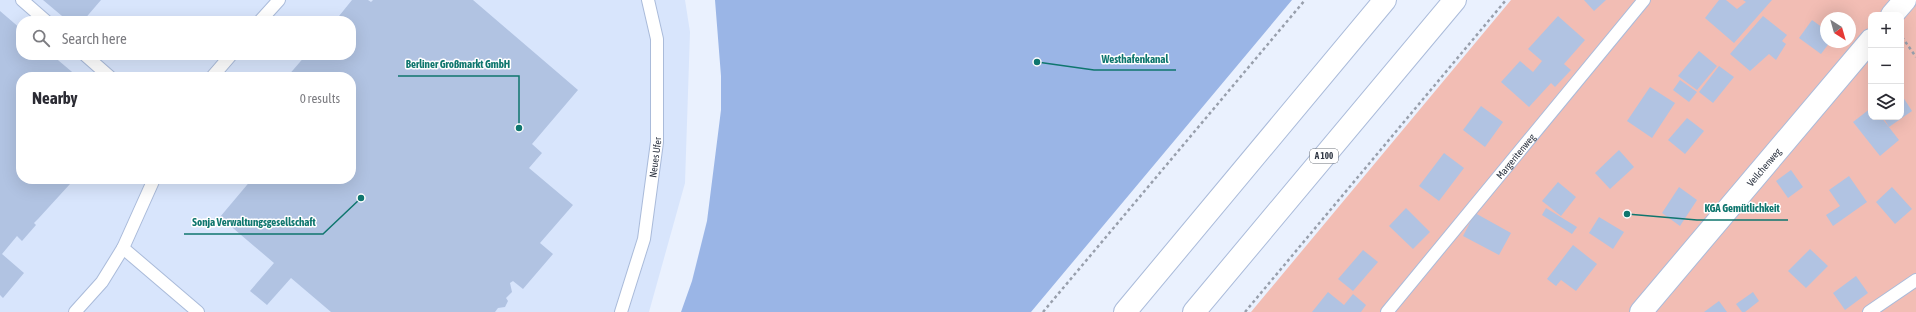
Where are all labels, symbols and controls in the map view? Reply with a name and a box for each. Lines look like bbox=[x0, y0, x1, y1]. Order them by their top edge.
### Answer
north arrow bbox=[1820, 12, 1856, 48]
map controls bbox=[1868, 12, 1904, 120]
button: + bbox=[1868, 12, 1904, 48]
search box bbox=[16, 16, 356, 60]
icon: search bbox=[30, 27, 52, 49]
text: Search here bbox=[62, 30, 127, 47]
callout: Westhafenkanal bbox=[1094, 47, 1176, 70]
button: − bbox=[1868, 48, 1904, 84]
callout: Berliner Großmarkt GmbH bbox=[398, 53, 519, 76]
text: Westhafenkanal bbox=[1101, 53, 1169, 65]
text: Berliner Großmarkt GmbH bbox=[406, 58, 510, 70]
button: layers bbox=[1868, 84, 1904, 120]
text: Nearby bbox=[32, 88, 78, 108]
text: 0 results bbox=[300, 91, 340, 106]
street label: Margeritenweg bbox=[1494, 131, 1538, 181]
street label: Neues Ufer bbox=[647, 136, 663, 178]
street label: Veilchenweg bbox=[1745, 145, 1784, 189]
road number: A 100 bbox=[1310, 149, 1338, 163]
callout: KGA Gemütlichkeit bbox=[1697, 197, 1788, 220]
text: KGA Gemütlichkeit bbox=[1704, 202, 1780, 214]
callout: Sonja Verwaltungsgesellschaft bbox=[184, 211, 323, 234]
text: Sonja Verwaltungsgesellschaft bbox=[192, 216, 316, 228]

